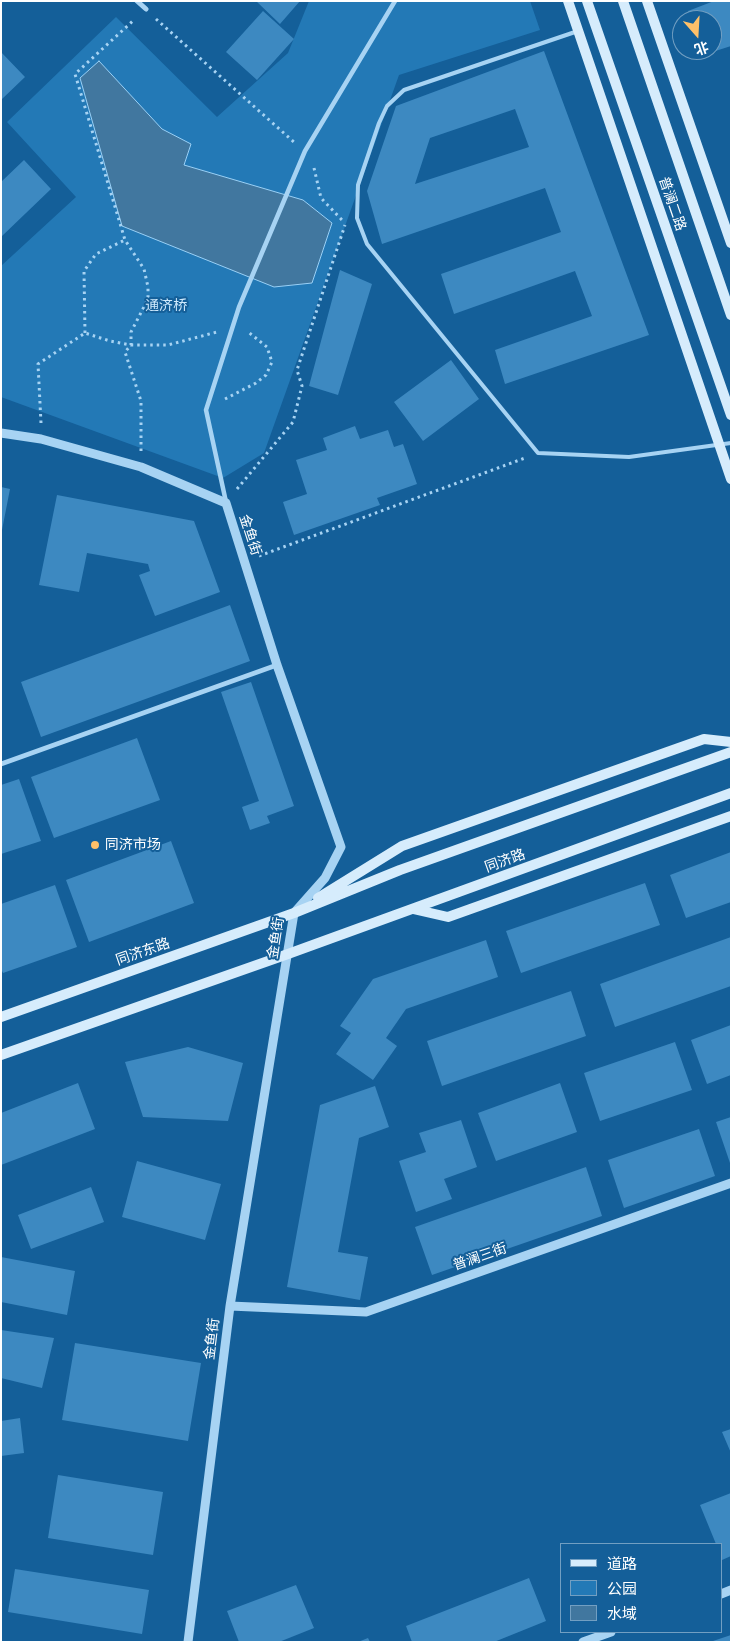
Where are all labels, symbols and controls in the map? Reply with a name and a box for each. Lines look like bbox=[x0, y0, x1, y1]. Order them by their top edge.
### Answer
north arrow bbox=[672, 10, 722, 60]
text: 北 bbox=[692, 37, 711, 59]
street label: 普澜二路 bbox=[655, 175, 689, 233]
park label: 通济桥 bbox=[145, 298, 187, 314]
street label: 金鱼街 bbox=[236, 512, 264, 558]
place label: 同济市场 bbox=[105, 837, 161, 853]
marker: 同济市场 bbox=[89, 839, 101, 851]
street label: 同济路 bbox=[482, 846, 528, 876]
street label: 金鱼街 bbox=[264, 916, 288, 960]
street label: 同济东路 bbox=[114, 935, 172, 969]
street label: 普澜三街 bbox=[451, 1240, 509, 1274]
street label: 金鱼街 bbox=[201, 1317, 223, 1361]
legend bbox=[560, 1543, 722, 1633]
text: 道路 bbox=[607, 1554, 637, 1573]
text: 公园 bbox=[607, 1579, 637, 1598]
text: 水域 bbox=[607, 1604, 637, 1623]

